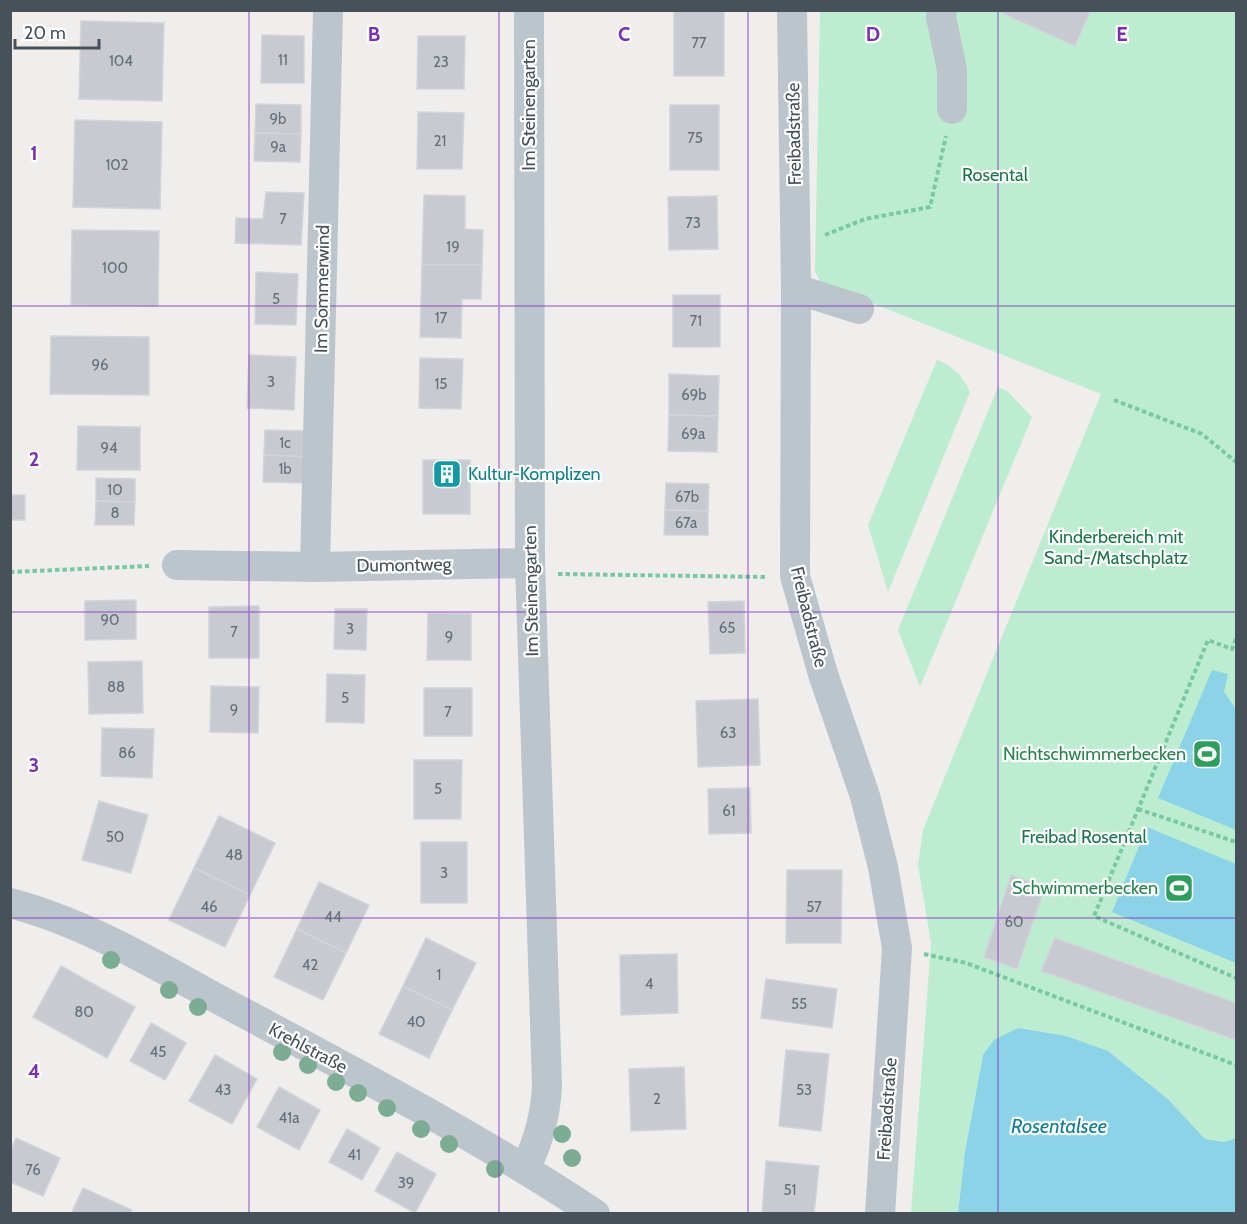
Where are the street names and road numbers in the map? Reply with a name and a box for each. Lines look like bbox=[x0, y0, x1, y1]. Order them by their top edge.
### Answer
street label: Im Steinengarten bbox=[518, 39, 540, 171]
street label: Freibadstraße bbox=[782, 82, 806, 186]
street label: Im Sommerwind bbox=[310, 225, 334, 353]
street label: Im Steinengarten bbox=[519, 525, 543, 657]
street label: Dumontweg bbox=[356, 553, 453, 577]
street label: Freibadstraße bbox=[786, 564, 832, 670]
street label: Krehlstraße bbox=[265, 1018, 351, 1078]
street label: Freibadstraße bbox=[872, 1057, 902, 1161]

